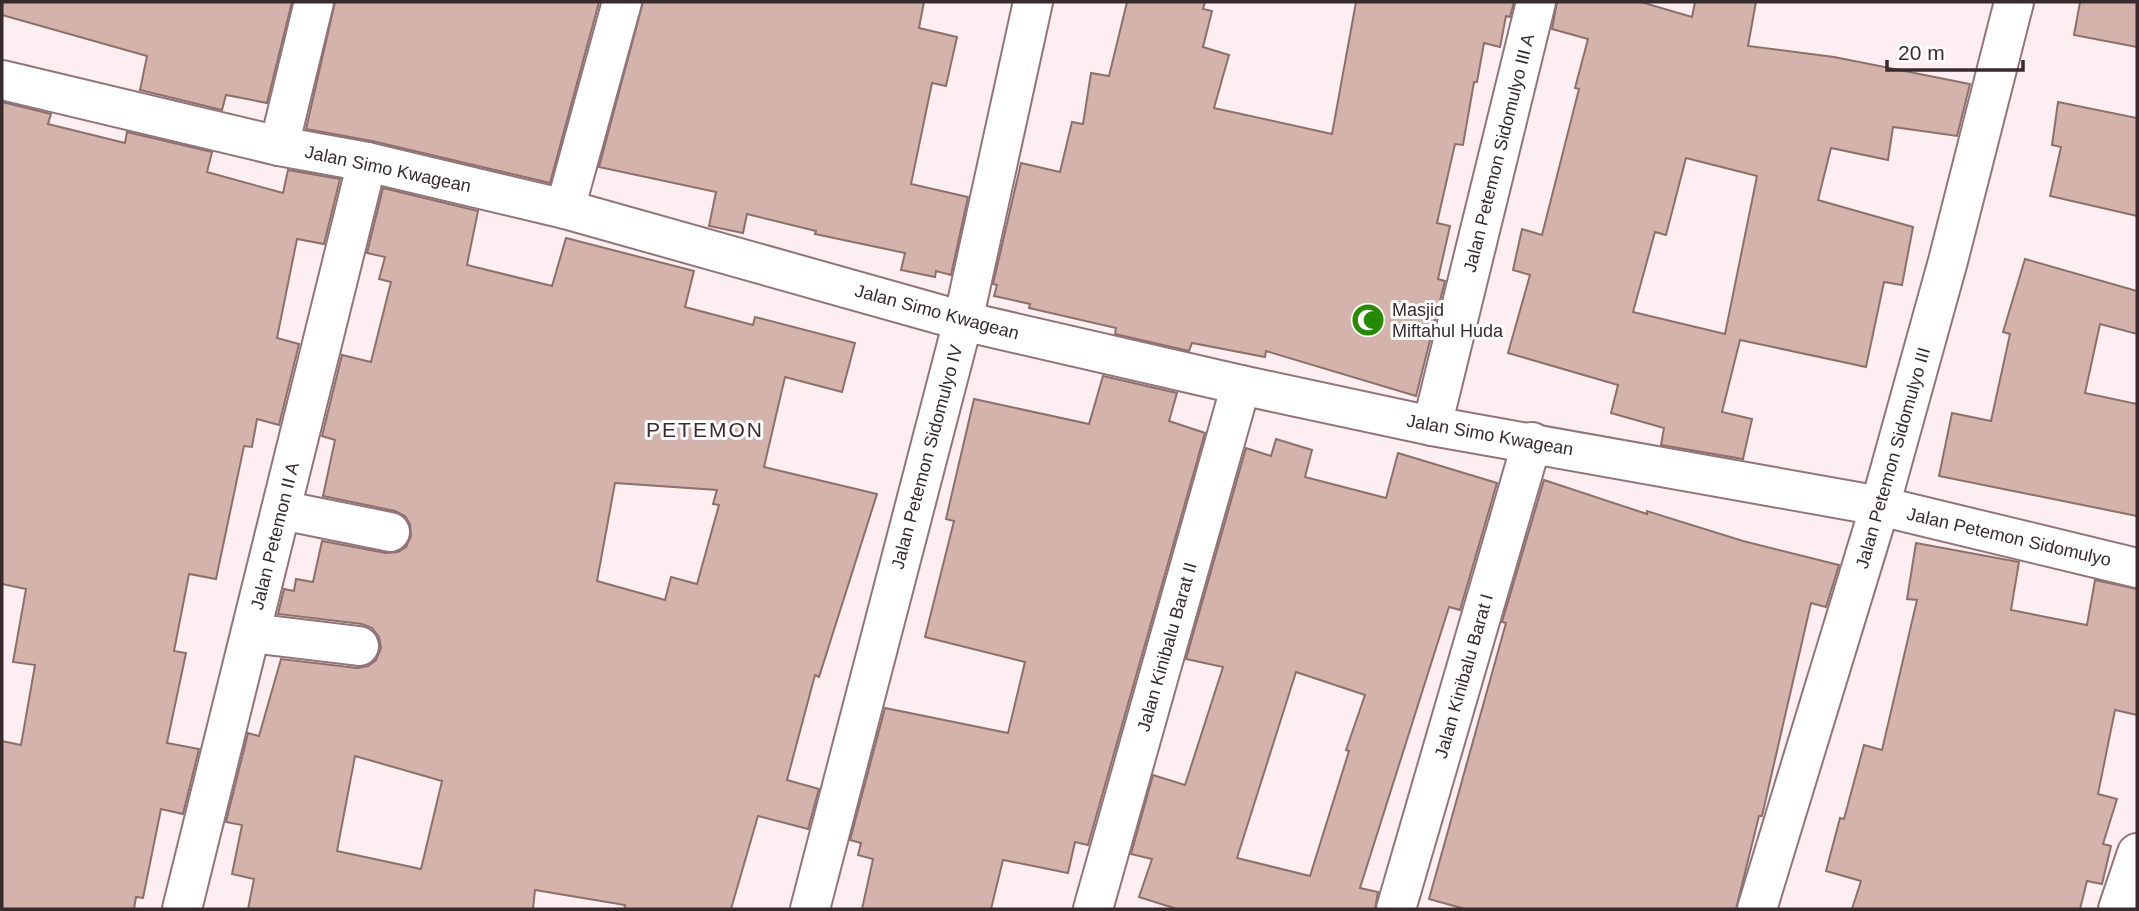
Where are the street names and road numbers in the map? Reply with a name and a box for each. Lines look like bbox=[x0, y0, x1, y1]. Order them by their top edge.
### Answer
street label: Jalan Petemon Sidomulyo III A bbox=[1460, 32, 1538, 274]
street label: Jalan Simo Kwagean bbox=[303, 142, 473, 196]
street label: Jalan Simo Kwagean bbox=[853, 280, 1021, 344]
street label: Jalan Petemon Sidomulyo IV bbox=[887, 343, 967, 571]
street label: Jalan Petemon Sidomulyo III bbox=[1852, 345, 1934, 571]
street label: Jalan Simo Kwagean bbox=[1405, 410, 1575, 460]
street label: Jalan Petemon II A bbox=[247, 460, 303, 612]
street label: Jalan Petemon Sidomulyo bbox=[1905, 504, 2113, 570]
street label: Jalan Kinibalu Barat II bbox=[1133, 560, 1201, 734]
street label: Jalan Kinibalu Barat I bbox=[1431, 591, 1497, 761]

